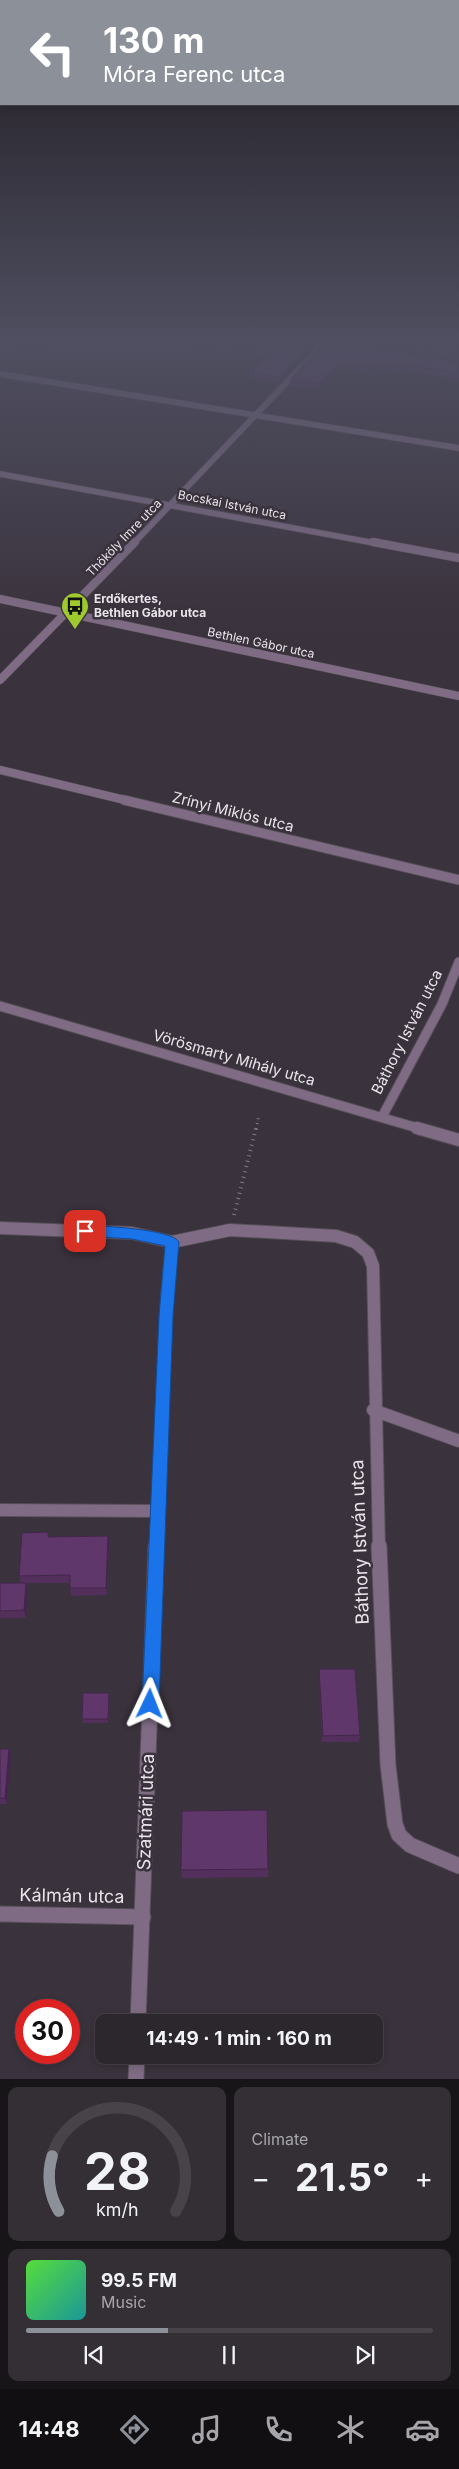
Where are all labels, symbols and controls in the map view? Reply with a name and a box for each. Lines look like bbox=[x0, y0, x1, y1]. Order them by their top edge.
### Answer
text: 130 m bbox=[103, 19, 205, 61]
icon: left bbox=[20, 20, 85, 85]
text: Móra Ferenc utca bbox=[103, 61, 285, 87]
street label: Bocskai István utca bbox=[177, 487, 288, 522]
street label: Thököly Imre utca bbox=[83, 496, 164, 579]
bus stop icon: Erdőkertes, Bethlen Gábor utca bbox=[60, 591, 90, 630]
place label: Erdőkertes, Bethlen Gábor utca bbox=[94, 591, 206, 620]
street label: Bethlen Gábor utca bbox=[206, 624, 316, 661]
street label: Zrínyi Miklós utca bbox=[170, 787, 296, 836]
street label: Báthory István utca bbox=[367, 966, 446, 1097]
street label: Vörösmarty Mihály utca bbox=[151, 1025, 317, 1090]
pin bbox=[64, 1210, 106, 1252]
icon: arrive bbox=[71, 1217, 99, 1245]
street label: Báthory István utca bbox=[346, 1459, 373, 1625]
position arrow bbox=[123, 1677, 175, 1729]
street label: Szatmári utca bbox=[133, 1753, 158, 1871]
street label: Kálmán utca bbox=[19, 1884, 125, 1907]
speed limit sign: 30 bbox=[15, 1999, 80, 2064]
text: 14:49 · 1 min · 160 m bbox=[146, 2027, 332, 2050]
text: Climate bbox=[252, 2129, 308, 2149]
text: 28 bbox=[83, 2140, 150, 2203]
text: 21.5° bbox=[295, 2154, 389, 2200]
text: − bbox=[252, 2161, 270, 2195]
text: + bbox=[414, 2161, 433, 2195]
text: km/h bbox=[96, 2199, 138, 2220]
text: 99.5 FM bbox=[101, 2269, 177, 2292]
text: Music bbox=[101, 2292, 146, 2312]
icon: previous bbox=[80, 2341, 108, 2369]
icon: pause bbox=[215, 2341, 243, 2369]
icon: next bbox=[351, 2341, 379, 2369]
icon: directions bbox=[117, 2412, 152, 2447]
icon: music bbox=[189, 2412, 224, 2447]
icon: phone bbox=[261, 2412, 296, 2447]
icon: climate bbox=[333, 2412, 368, 2447]
icon: car bbox=[405, 2412, 440, 2447]
text: 14:48 bbox=[19, 2416, 80, 2442]

